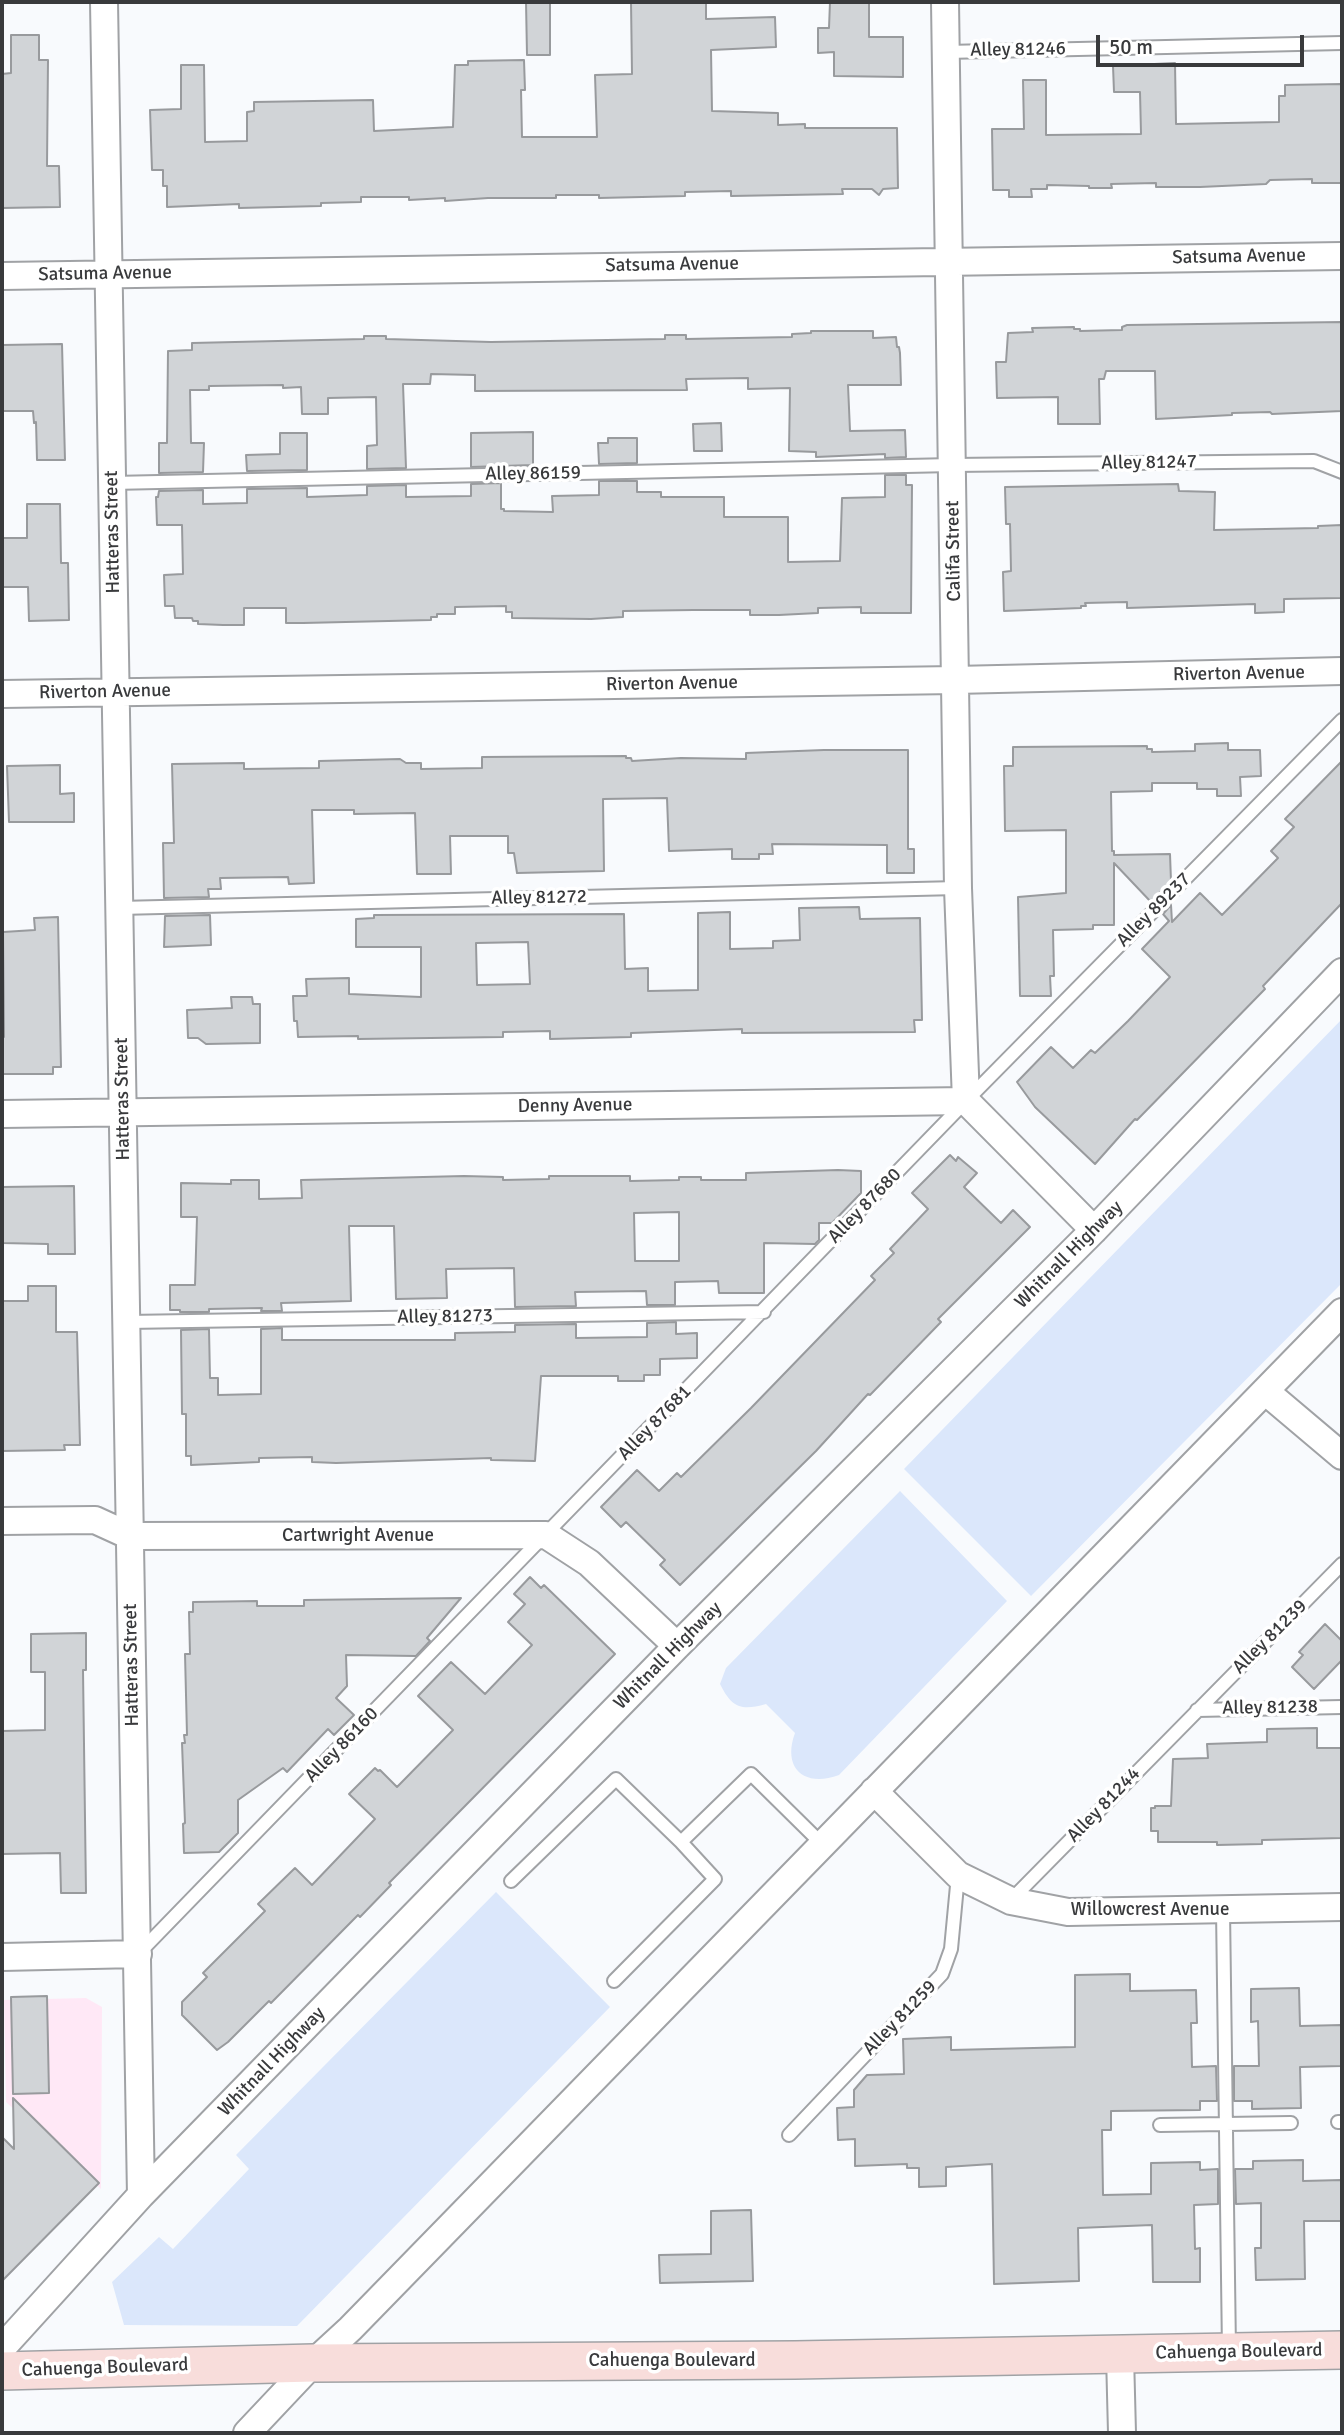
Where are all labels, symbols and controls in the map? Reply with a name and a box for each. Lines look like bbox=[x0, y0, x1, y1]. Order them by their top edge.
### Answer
scale bar bbox=[1099, 21, 1307, 65]
text: 50 m bbox=[1109, 34, 1153, 60]
street label: Alley 81246 bbox=[970, 38, 1066, 62]
street label: Satsuma Avenue bbox=[1172, 244, 1306, 270]
street label: Satsuma Avenue bbox=[605, 252, 739, 278]
street label: Satsuma Avenue bbox=[38, 261, 172, 287]
street label: Alley 81247 bbox=[1101, 451, 1197, 475]
street label: Alley 86159 bbox=[485, 462, 581, 486]
street label: Hatteras Street bbox=[101, 470, 125, 594]
street label: Califa Street bbox=[942, 500, 966, 602]
street label: Riverton Avenue bbox=[1173, 661, 1305, 687]
street label: Riverton Avenue bbox=[606, 671, 738, 697]
street label: Riverton Avenue bbox=[39, 679, 171, 705]
street label: Alley 89237 bbox=[1112, 868, 1196, 952]
street label: Alley 81272 bbox=[491, 886, 587, 910]
street label: Hatteras Street bbox=[111, 1037, 135, 1161]
street label: Denny Avenue bbox=[517, 1094, 633, 1118]
street label: Alley 87680 bbox=[824, 1164, 906, 1248]
street label: Whitnall Highway bbox=[1010, 1196, 1128, 1314]
street label: Alley 81273 bbox=[397, 1305, 493, 1329]
street label: Alley 87681 bbox=[614, 1381, 696, 1465]
street label: Cartwright Avenue bbox=[282, 1525, 434, 1547]
street label: Alley 81239 bbox=[1228, 1595, 1312, 1679]
street label: Whitnall Highway bbox=[609, 1597, 727, 1715]
street label: Hatteras Street bbox=[120, 1603, 144, 1727]
street label: Alley 81238 bbox=[1222, 1696, 1318, 1720]
street label: Alley 86160 bbox=[301, 1703, 383, 1787]
street label: Alley 81244 bbox=[1063, 1763, 1145, 1847]
street label: Willowcrest Avenue bbox=[1071, 1899, 1229, 1921]
street label: Alley 81259 bbox=[859, 1976, 941, 2060]
street label: Whitnall Highway bbox=[214, 2003, 330, 2121]
street label: Cahuenga Boulevard bbox=[1155, 2339, 1323, 2365]
street label: Cahuenga Boulevard bbox=[589, 2350, 755, 2372]
street label: Cahuenga Boulevard bbox=[21, 2354, 189, 2382]

